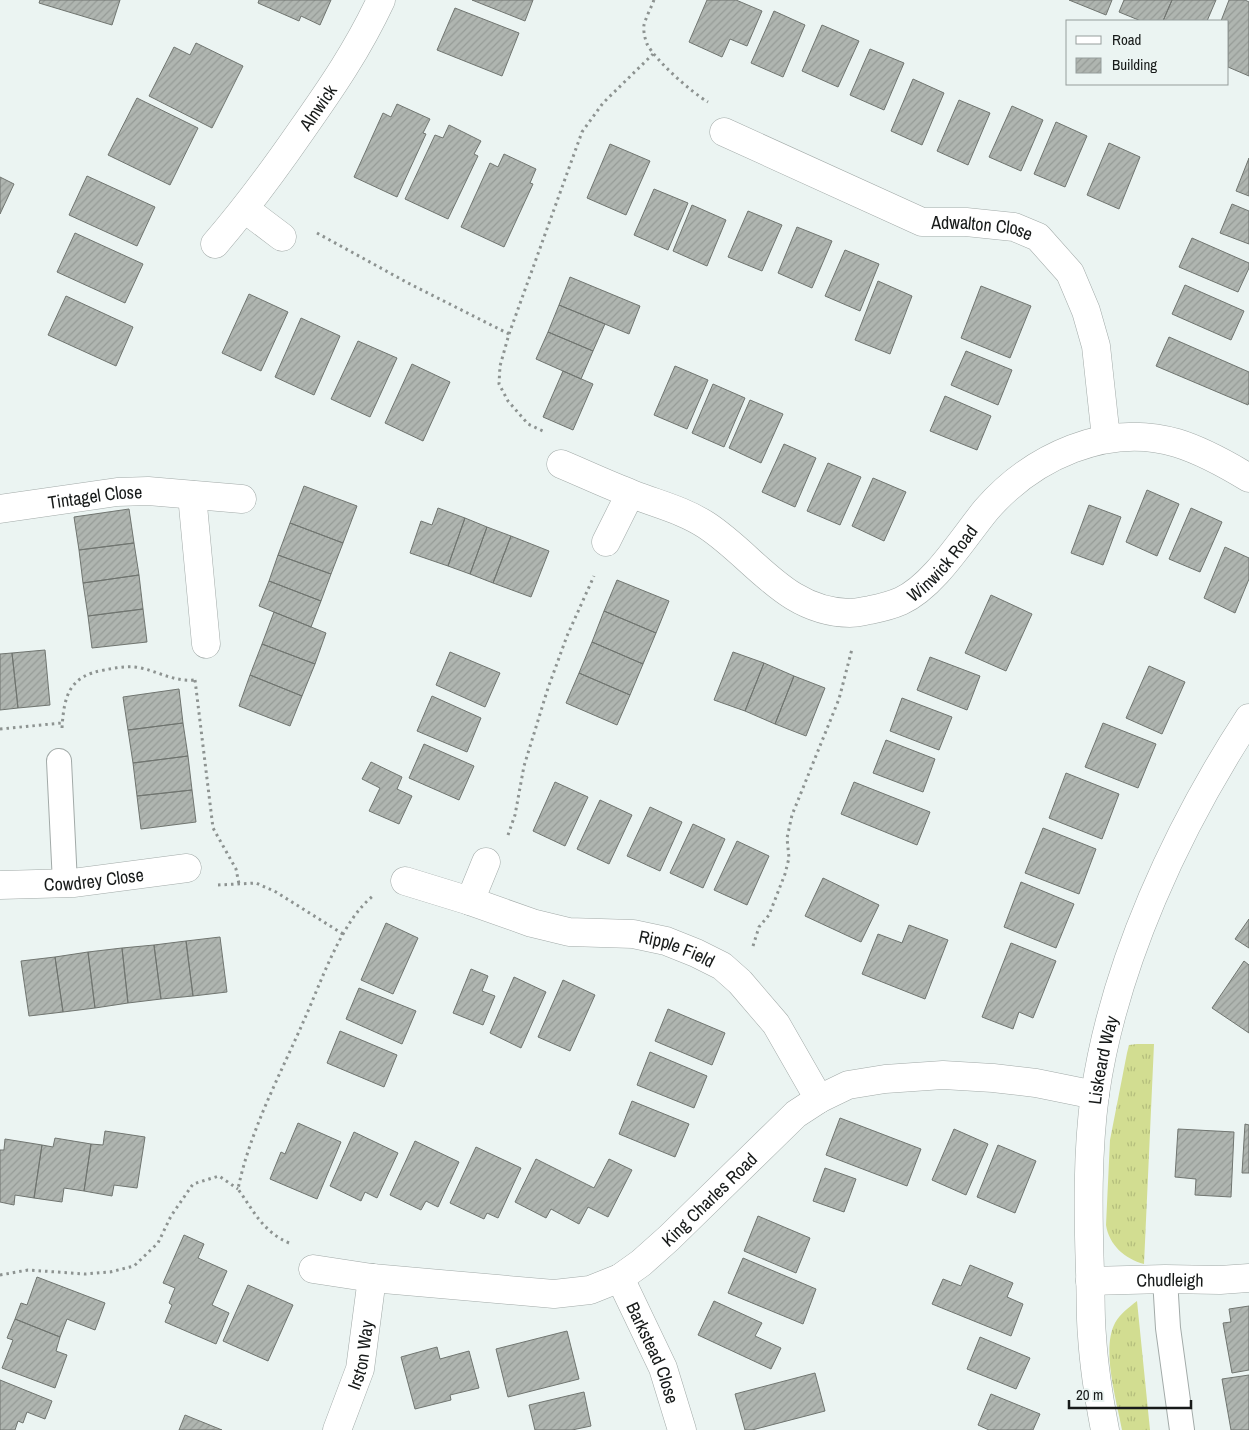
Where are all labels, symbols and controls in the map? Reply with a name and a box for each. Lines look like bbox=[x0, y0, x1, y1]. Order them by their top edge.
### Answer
legend bbox=[1066, 20, 1229, 85]
text: Road bbox=[1112, 29, 1141, 50]
text: Building bbox=[1112, 54, 1157, 75]
street label: Alnwick bbox=[292, 79, 343, 136]
street label: Adwalton Close bbox=[930, 210, 1037, 246]
street label: Tintagel Close bbox=[46, 479, 143, 514]
street label: Winwick Road bbox=[901, 520, 983, 607]
street label: Cowdrey Close bbox=[44, 861, 145, 896]
street label: Ripple Field bbox=[637, 923, 719, 973]
street label: Liskeard Way bbox=[1081, 1012, 1123, 1106]
street label: King Charles Road bbox=[656, 1147, 762, 1252]
street label: Chudleigh bbox=[1136, 1266, 1204, 1292]
street label: Barkstead Close bbox=[621, 1298, 686, 1407]
street label: Irston Way bbox=[341, 1318, 379, 1393]
scale bar bbox=[1069, 1378, 1192, 1410]
text: 20 m bbox=[1076, 1384, 1103, 1405]

